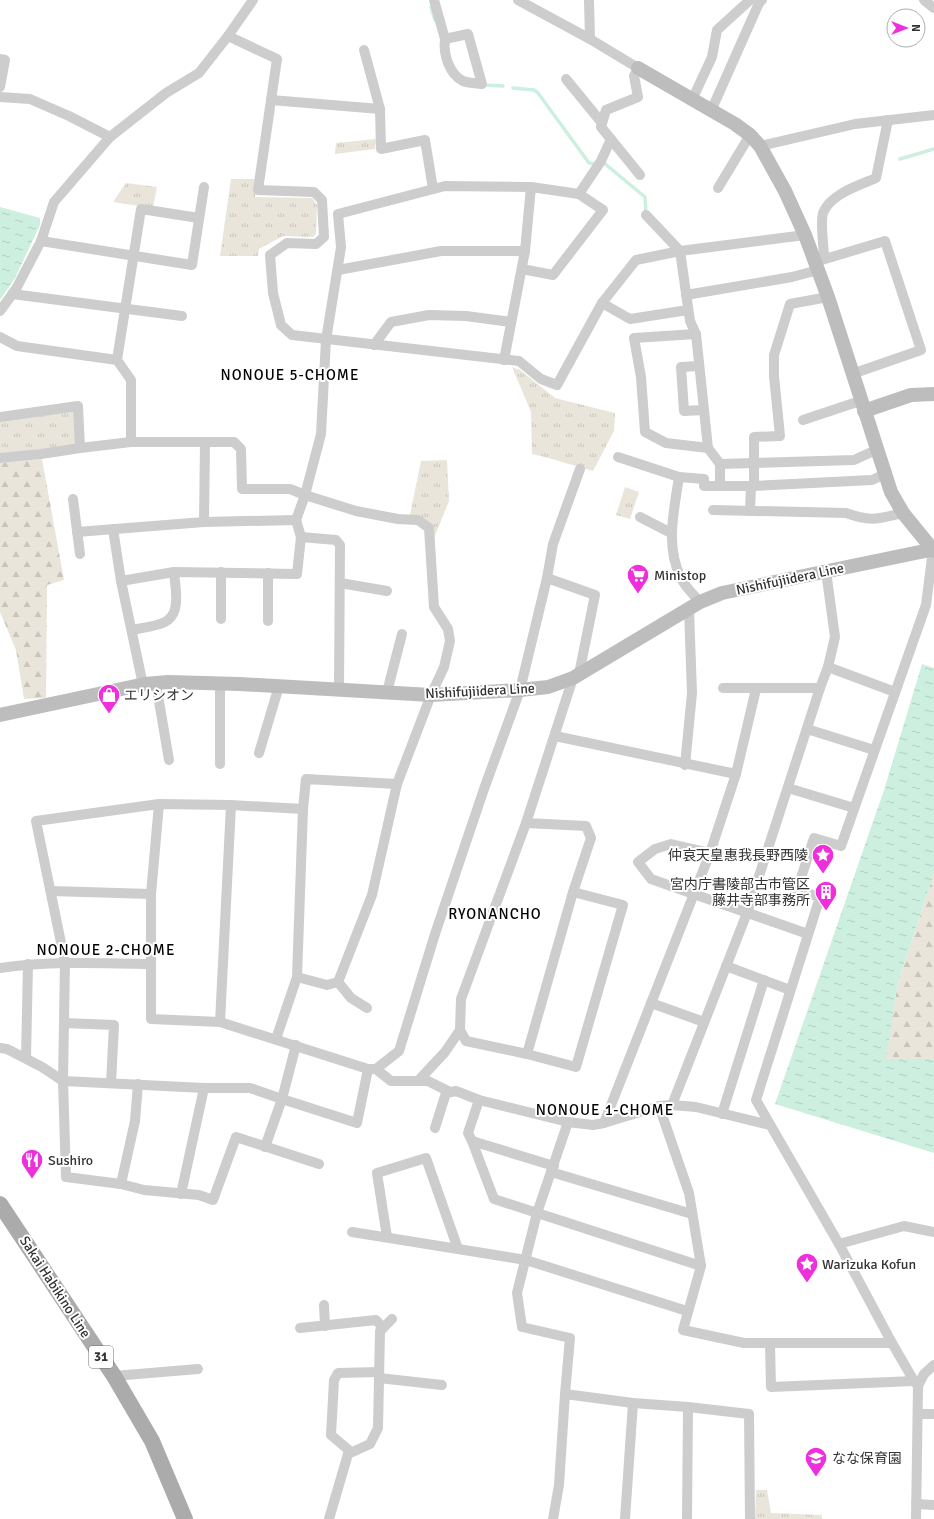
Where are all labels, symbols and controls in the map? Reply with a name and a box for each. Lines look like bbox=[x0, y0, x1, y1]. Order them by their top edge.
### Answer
north arrow bbox=[886, 8, 926, 48]
text: N bbox=[909, 24, 922, 32]
district label: NONOUE 5-CHOME bbox=[221, 366, 359, 384]
street label: Nishifujiidera Line bbox=[735, 559, 845, 599]
supermarket icon: Ministop bbox=[625, 562, 651, 595]
place label: Ministop bbox=[654, 567, 706, 584]
street label: Nishifujiidera Line bbox=[425, 680, 535, 702]
shop icon: エリシオン bbox=[96, 682, 122, 715]
place label: エリシオン bbox=[124, 687, 194, 704]
place icon: 仲哀天皇惠我長野西陵 bbox=[810, 842, 836, 875]
place label: 仲哀天皇惠我長野西陵 bbox=[668, 847, 808, 864]
place label: 宮内庁書陵部古市管区 藤井寺部事務所 bbox=[670, 876, 810, 909]
building icon: 宮内庁書陵部古市管区 藤井寺部事務所 bbox=[813, 879, 839, 912]
district label: RYONANCHO bbox=[448, 905, 542, 923]
district label: NONOUE 2-CHOME bbox=[37, 941, 175, 959]
district label: NONOUE 1-CHOME bbox=[536, 1101, 674, 1119]
restaurant icon: Sushiro bbox=[19, 1147, 45, 1180]
place label: Sushiro bbox=[48, 1152, 93, 1169]
street label: Sakai Habikino Line bbox=[16, 1233, 94, 1341]
place icon: Warizuka Kofun bbox=[794, 1251, 820, 1284]
place label: Warizuka Kofun bbox=[822, 1256, 916, 1273]
road number: 31 bbox=[89, 1346, 113, 1368]
school or university icon: なな保育園 bbox=[803, 1445, 829, 1478]
place label: なな保育園 bbox=[832, 1450, 902, 1467]

